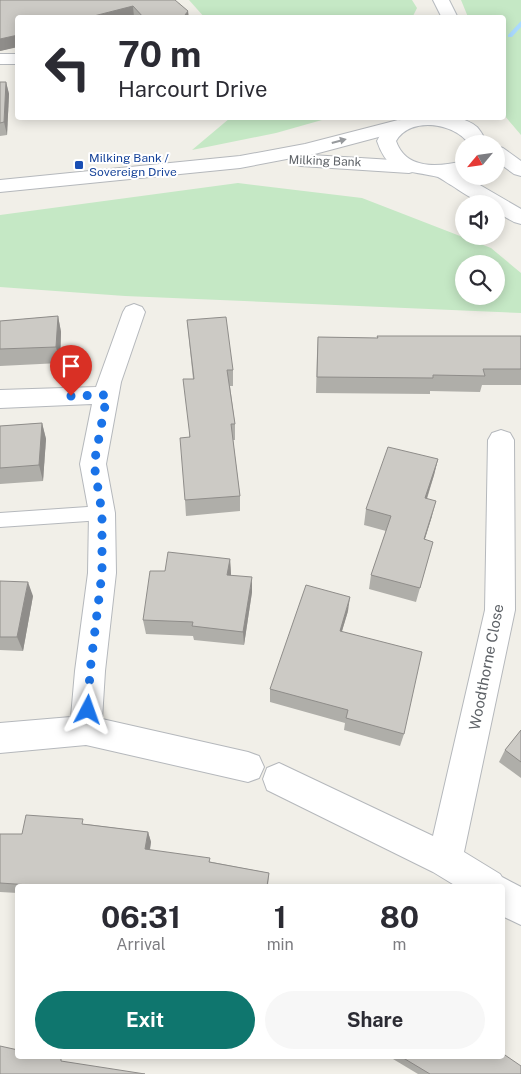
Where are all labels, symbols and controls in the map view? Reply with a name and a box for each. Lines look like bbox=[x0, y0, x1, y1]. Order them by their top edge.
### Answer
text: 70 m bbox=[118, 34, 201, 75]
icon: left bbox=[35, 35, 100, 100]
text: Harcourt Drive bbox=[118, 76, 267, 102]
north arrow bbox=[455, 135, 505, 185]
map controls bbox=[455, 135, 505, 305]
one-way arrow bbox=[332, 136, 347, 144]
place label: Milking Bank / Sovereign Drive bbox=[89, 151, 177, 179]
street label: Milking Bank bbox=[288, 153, 362, 169]
marker: Milking Bank / Sovereign Drive bbox=[73, 159, 85, 171]
button: sound bbox=[455, 195, 505, 245]
button: search bbox=[455, 255, 505, 305]
pin bbox=[50, 345, 92, 396]
icon: arrive bbox=[57, 352, 85, 380]
street label: Woodthorne Close bbox=[465, 603, 507, 731]
position arrow bbox=[61, 683, 113, 735]
text: 06:31 bbox=[101, 899, 181, 935]
text: 1 bbox=[274, 899, 287, 935]
text: 80 bbox=[380, 899, 419, 935]
text: Arrival bbox=[116, 935, 166, 954]
text: min bbox=[267, 935, 294, 954]
text: m bbox=[392, 935, 406, 954]
button: Exit bbox=[35, 991, 255, 1049]
button: Share bbox=[265, 991, 485, 1049]

